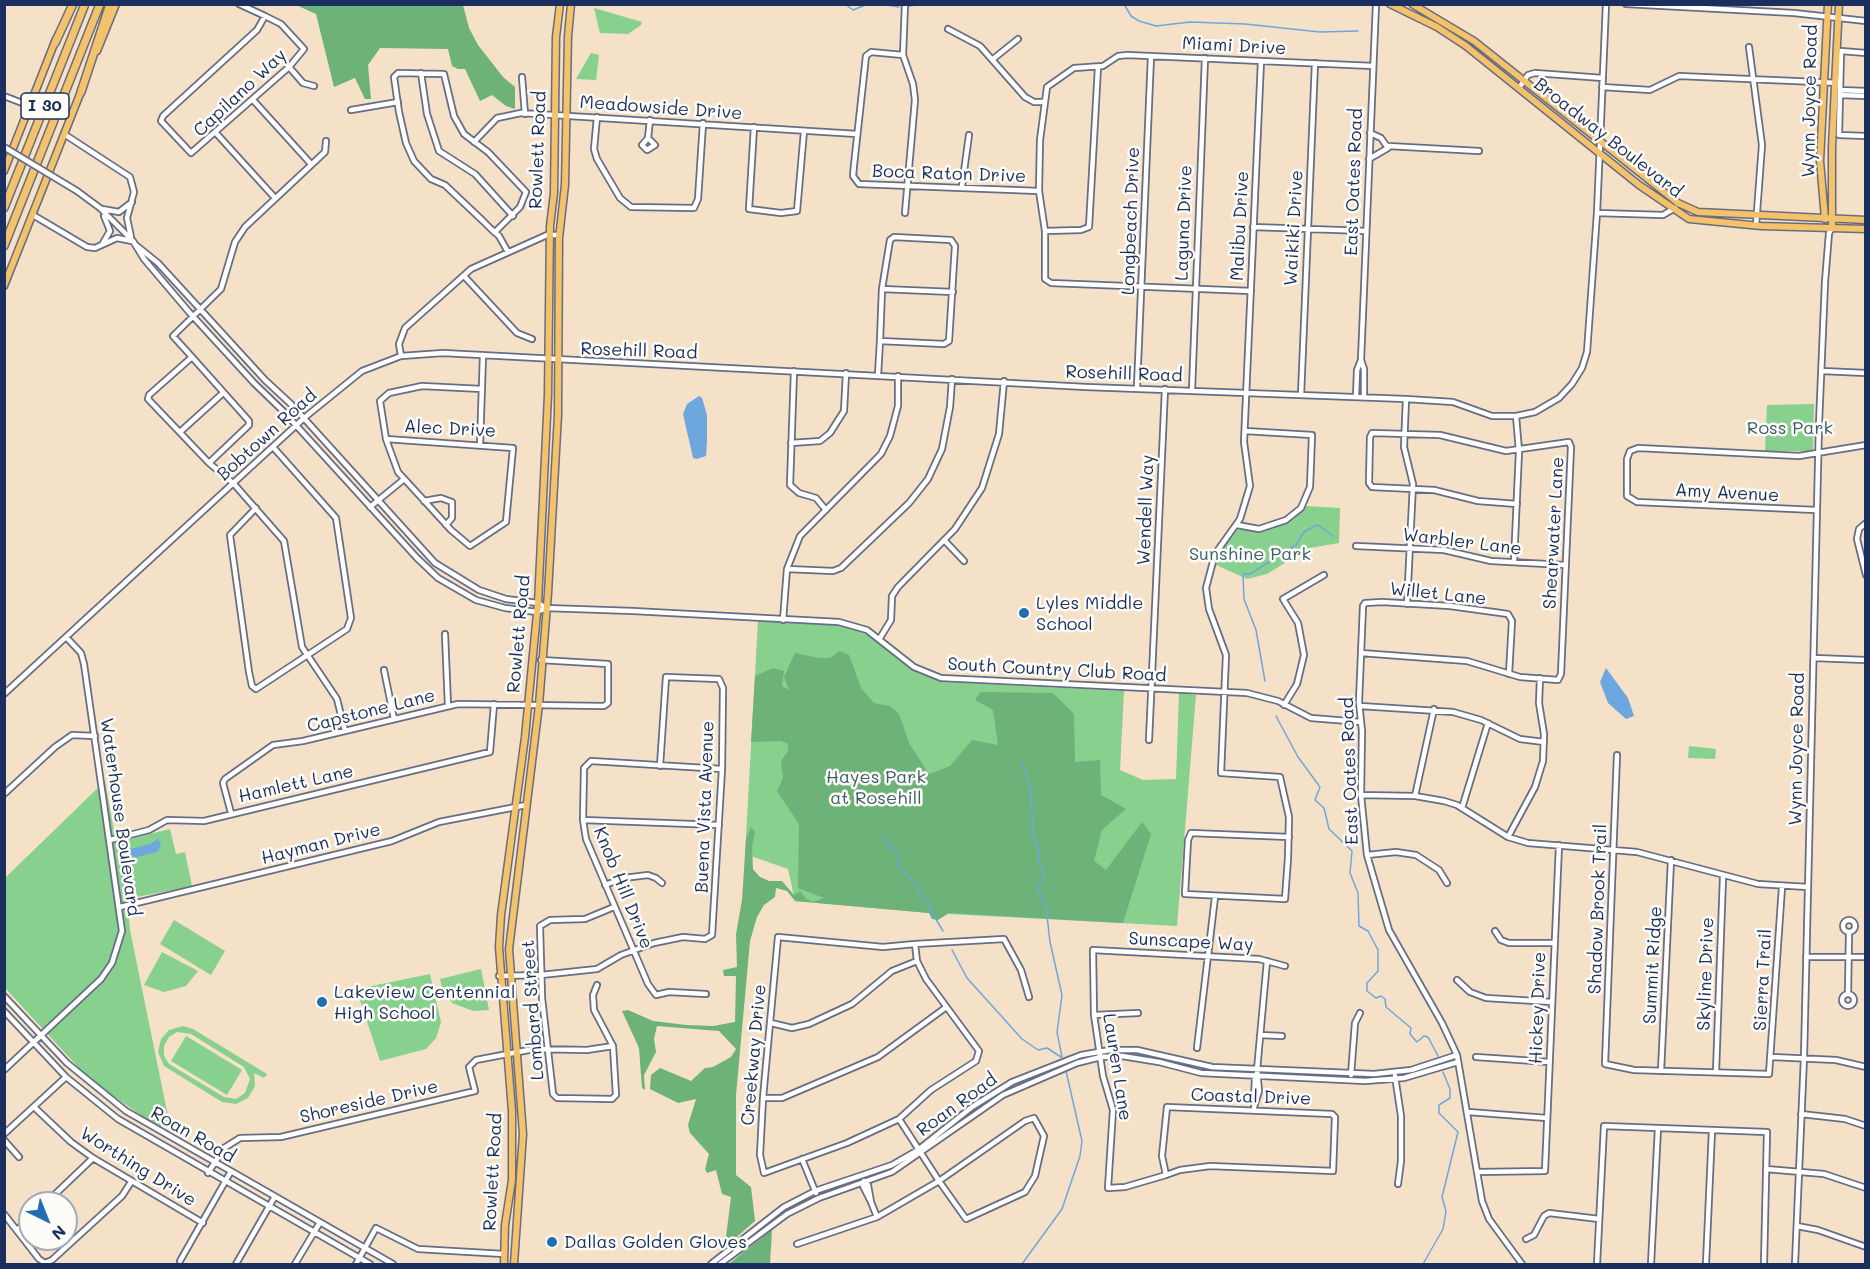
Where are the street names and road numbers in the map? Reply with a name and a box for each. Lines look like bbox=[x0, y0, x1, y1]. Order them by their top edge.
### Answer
street label: Wynn Joyce Road bbox=[1798, 24, 1822, 178]
street label: Miami Drive bbox=[1181, 32, 1287, 60]
street label: Capilano Way bbox=[189, 44, 291, 142]
street label: Broadway Boulevard bbox=[1529, 73, 1687, 203]
street label: Rowlett Road bbox=[525, 91, 551, 209]
street label: Meadowside Drive bbox=[579, 92, 743, 124]
road number: I 30 bbox=[21, 93, 69, 119]
street label: East Oates Road bbox=[1341, 108, 1367, 256]
street label: Longbeach Drive bbox=[1118, 146, 1144, 296]
street label: Boca Raton Drive bbox=[872, 161, 1026, 187]
street label: Laguna Drive bbox=[1171, 165, 1197, 281]
street label: Malibu Drive bbox=[1226, 170, 1254, 282]
street label: Waikiki Drive bbox=[1280, 170, 1308, 286]
street label: Rosehill Road bbox=[580, 338, 698, 364]
street label: Rosehill Road bbox=[1065, 361, 1183, 387]
street label: Bobtown Road bbox=[213, 385, 321, 485]
street label: Alec Drive bbox=[403, 416, 497, 442]
street label: Wendell Way bbox=[1133, 454, 1159, 566]
street label: Shearwater Lane bbox=[1539, 456, 1569, 610]
street label: Amy Avenue bbox=[1674, 479, 1780, 507]
street label: Warbler Lane bbox=[1401, 524, 1523, 560]
street label: Rowlett Road bbox=[503, 574, 535, 694]
street label: Willet Lane bbox=[1389, 578, 1487, 610]
street label: South Country Club Road bbox=[947, 653, 1167, 687]
street label: Wynn Joyce Road bbox=[1785, 672, 1809, 826]
street label: Capstone Lane bbox=[305, 685, 437, 737]
street label: East Oates Road bbox=[1337, 697, 1363, 845]
street label: Waterhouse Boulevard bbox=[95, 716, 145, 918]
street label: Buena Vista Avenue bbox=[691, 721, 719, 893]
street label: Hamlett Lane bbox=[236, 760, 356, 808]
street label: Hayman Drive bbox=[259, 819, 383, 869]
street label: Shadow Brook Trail bbox=[1584, 823, 1612, 995]
street label: Knob Hill Drive bbox=[589, 824, 657, 952]
street label: Summit Ridge bbox=[1639, 906, 1667, 1024]
street label: Skyline Drive bbox=[1693, 917, 1719, 1031]
street label: Sunscape Way bbox=[1128, 928, 1254, 956]
street label: Sierra Trail bbox=[1750, 928, 1776, 1032]
street label: Lombard Street bbox=[517, 939, 549, 1081]
street label: Hickey Drive bbox=[1525, 951, 1551, 1065]
street label: Creekway Drive bbox=[737, 984, 771, 1126]
street label: Lauren Lane bbox=[1098, 1012, 1136, 1122]
street label: Roan Road bbox=[913, 1069, 1001, 1141]
street label: Shoreside Drive bbox=[298, 1076, 440, 1128]
street label: Coastal Drive bbox=[1190, 1084, 1312, 1110]
street label: Roan Road bbox=[147, 1102, 239, 1168]
street label: Rowlett Road bbox=[479, 1112, 507, 1232]
street label: Worthing Drive bbox=[76, 1123, 200, 1211]

